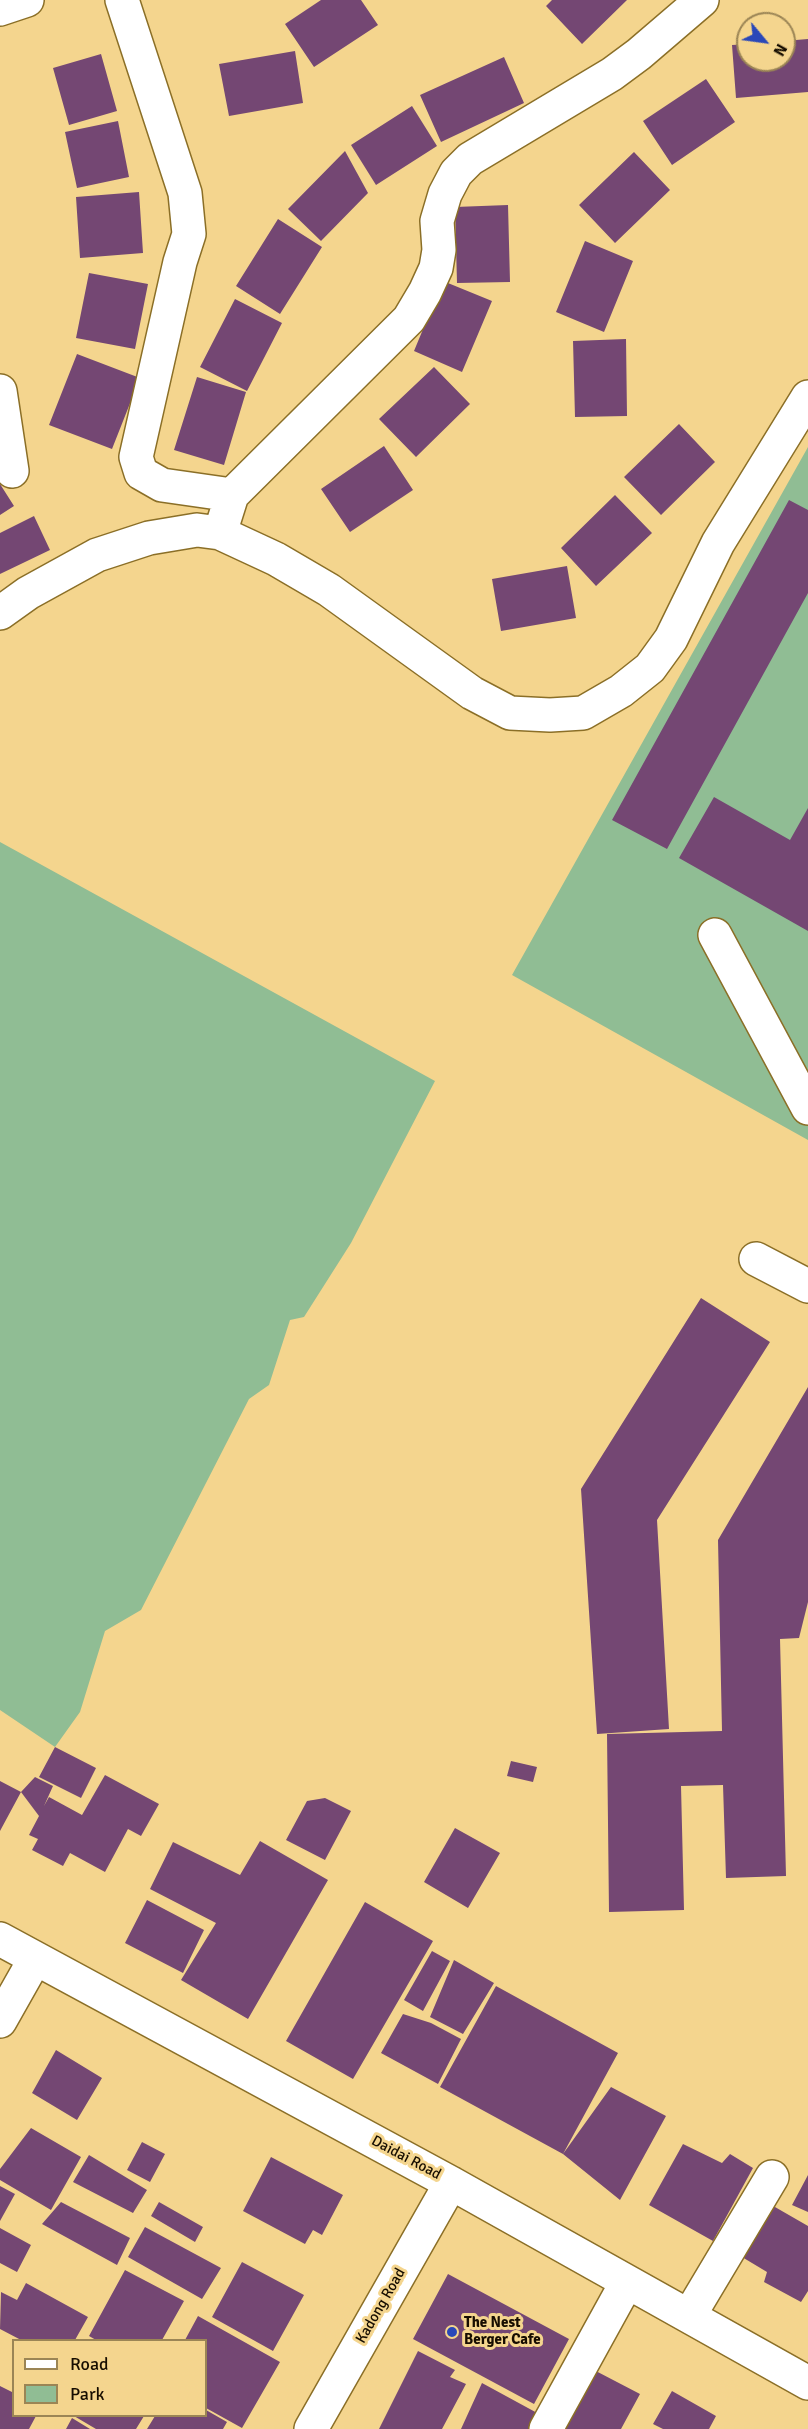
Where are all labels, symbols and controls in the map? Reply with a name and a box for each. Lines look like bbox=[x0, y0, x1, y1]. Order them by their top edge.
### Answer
north arrow bbox=[736, 12, 796, 72]
text: N bbox=[769, 40, 791, 59]
street label: Daidai Road bbox=[368, 2132, 444, 2184]
street label: Kadong Road bbox=[352, 2265, 410, 2347]
place label: The Nest Berger Cafe bbox=[464, 2314, 541, 2349]
marker: The Nest Berger Cafe bbox=[445, 2325, 459, 2339]
legend bbox=[12, 2339, 207, 2417]
text: Road bbox=[70, 2353, 109, 2375]
text: Park bbox=[70, 2383, 105, 2405]

